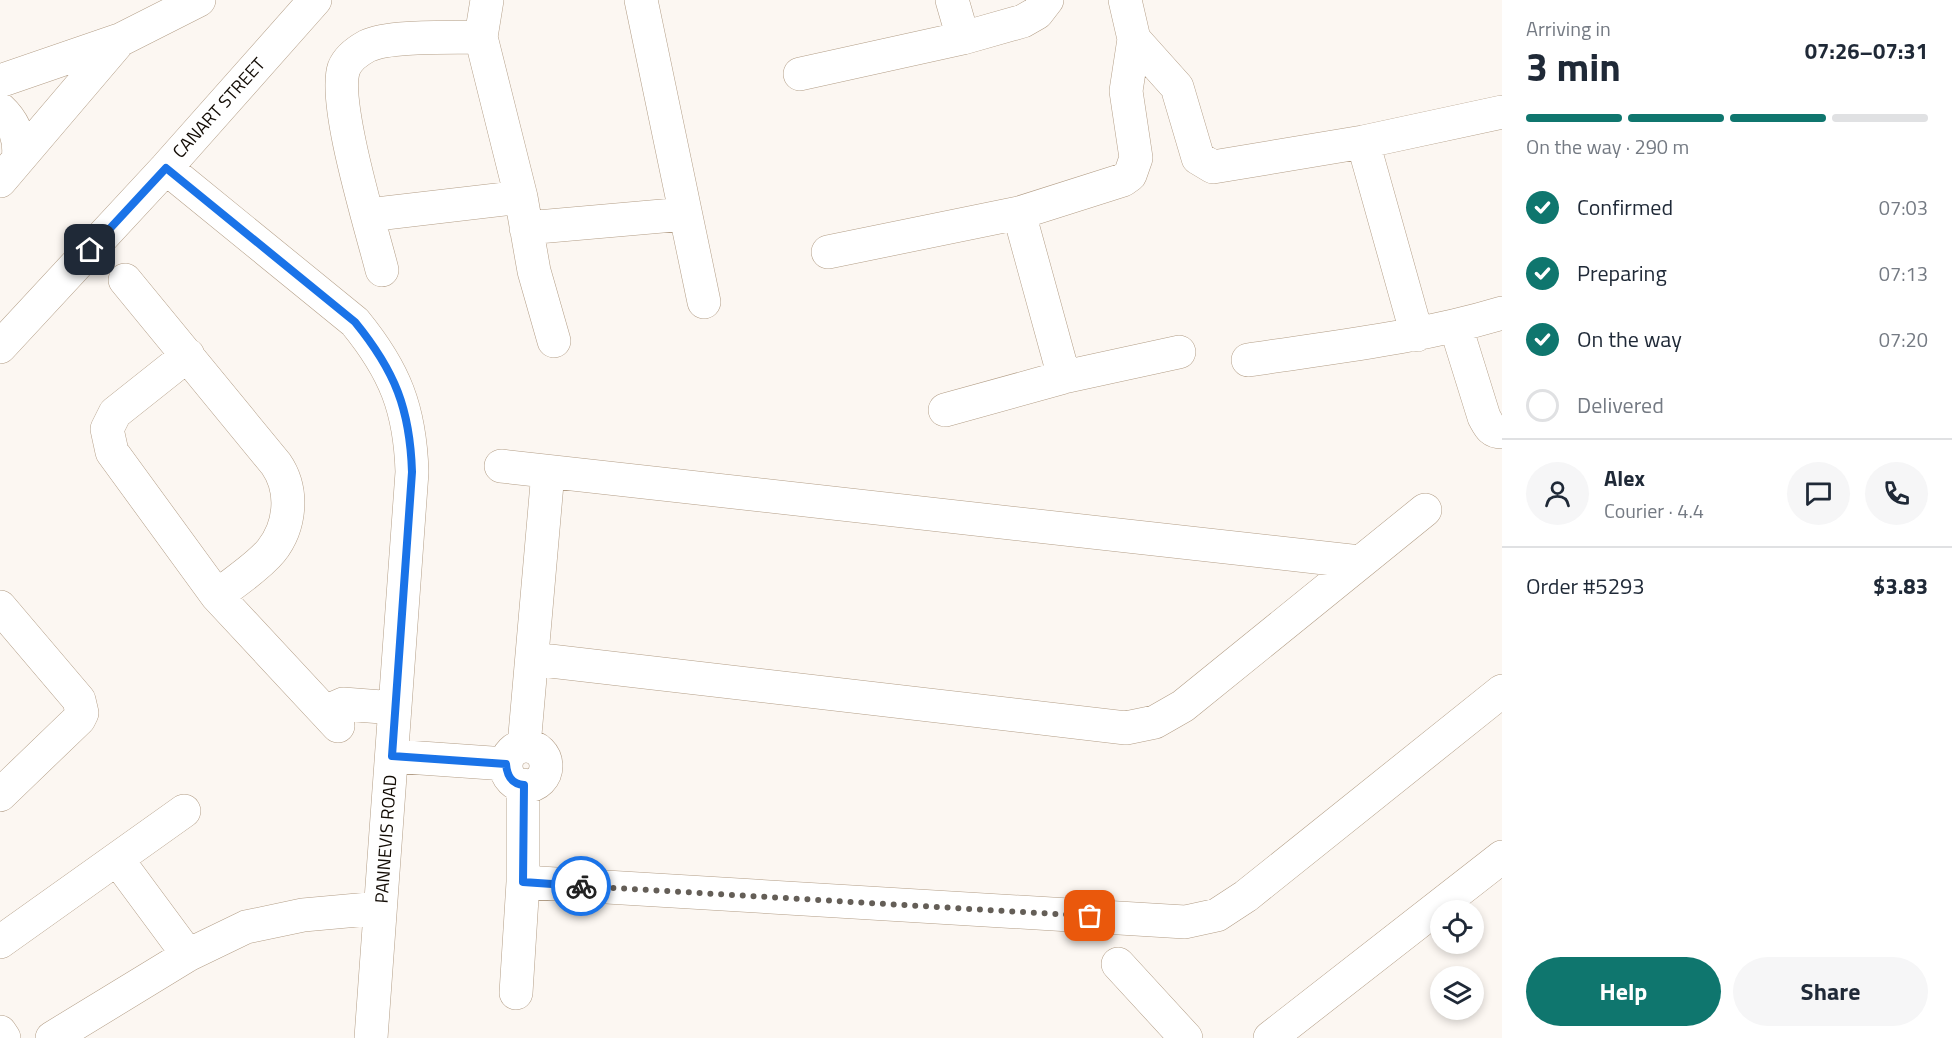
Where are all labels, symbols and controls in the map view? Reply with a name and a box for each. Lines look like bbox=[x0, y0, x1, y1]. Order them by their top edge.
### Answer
text: Arriving in bbox=[1526, 13, 1611, 44]
text: 07:26–07:31 bbox=[1805, 34, 1928, 68]
text: 3 min bbox=[1526, 37, 1621, 96]
street label: CANART STREET bbox=[166, 51, 272, 164]
text: On the way · 290 m bbox=[1526, 131, 1689, 162]
text: Confirmed bbox=[1577, 190, 1673, 224]
icon: check bbox=[1526, 191, 1559, 224]
text: 07:03 bbox=[1879, 192, 1928, 223]
pin bbox=[64, 224, 115, 275]
icon: home bbox=[73, 233, 106, 266]
text: Preparing bbox=[1577, 256, 1667, 290]
icon: check bbox=[1526, 257, 1559, 290]
text: 07:13 bbox=[1879, 258, 1928, 289]
text: On the way bbox=[1577, 322, 1682, 356]
icon: check bbox=[1526, 323, 1559, 356]
text: 07:20 bbox=[1879, 324, 1928, 355]
text: Delivered bbox=[1577, 388, 1664, 422]
text: Alex bbox=[1604, 461, 1645, 495]
button: person bbox=[1526, 462, 1589, 525]
button: chat bbox=[1787, 462, 1850, 525]
button: phone bbox=[1865, 462, 1928, 525]
text: Courier · 4.4 bbox=[1604, 495, 1704, 526]
text: Order #5293 bbox=[1526, 569, 1645, 603]
text: $3.83 bbox=[1873, 569, 1928, 603]
street label: PANNEVIS ROAD bbox=[368, 774, 403, 904]
courier bbox=[551, 856, 611, 916]
icon: bike bbox=[565, 870, 598, 903]
pin bbox=[1064, 890, 1115, 941]
icon: bag bbox=[1073, 899, 1106, 932]
map controls bbox=[1430, 900, 1484, 1020]
button: locate bbox=[1430, 900, 1484, 954]
button: Help bbox=[1526, 957, 1721, 1026]
button: Share bbox=[1733, 957, 1928, 1026]
button: layers bbox=[1430, 966, 1484, 1020]

